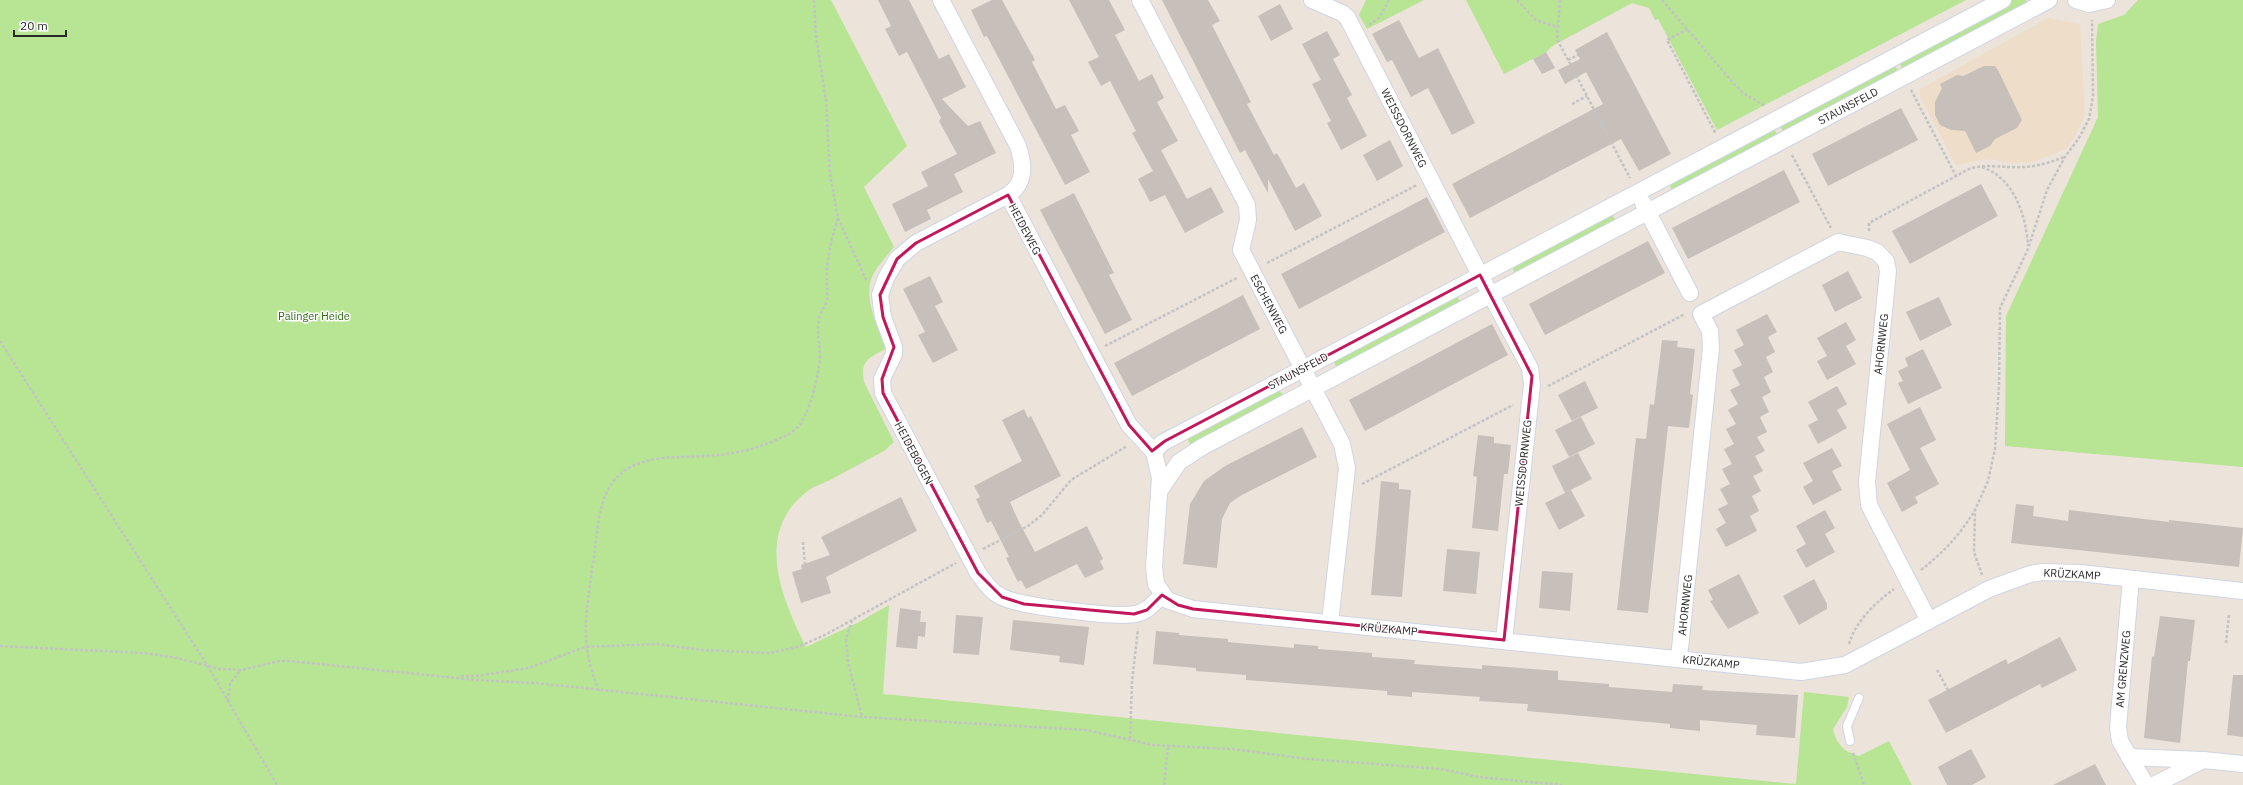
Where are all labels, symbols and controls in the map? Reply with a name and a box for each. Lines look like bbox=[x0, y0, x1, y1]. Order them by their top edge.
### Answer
scale bar bbox=[14, 12, 66, 38]
text: 20 m bbox=[20, 18, 48, 33]
street label: STAUNSFELD bbox=[1816, 84, 1880, 128]
street label: WEISSDORNWEG bbox=[1378, 86, 1430, 170]
street label: HEIDEWEG bbox=[1006, 201, 1044, 257]
street label: ESCHENWEG bbox=[1247, 272, 1291, 336]
park label: Palinger Heide bbox=[278, 309, 350, 323]
street label: AHORNWEG bbox=[1871, 313, 1891, 375]
street label: STAUNSFELD bbox=[1266, 349, 1330, 393]
street label: HEIDEBOGEN bbox=[892, 419, 936, 487]
street label: WEISSDORNWEG bbox=[1511, 419, 1535, 507]
street label: KRÜZKAMP bbox=[2043, 566, 2101, 583]
street label: AHORNWEG bbox=[1675, 574, 1695, 636]
street label: KRÜZKAMP bbox=[1360, 620, 1419, 639]
street label: AM GRENZWEG bbox=[2113, 630, 2133, 708]
street label: KRÜZKAMP bbox=[1682, 652, 1741, 672]

